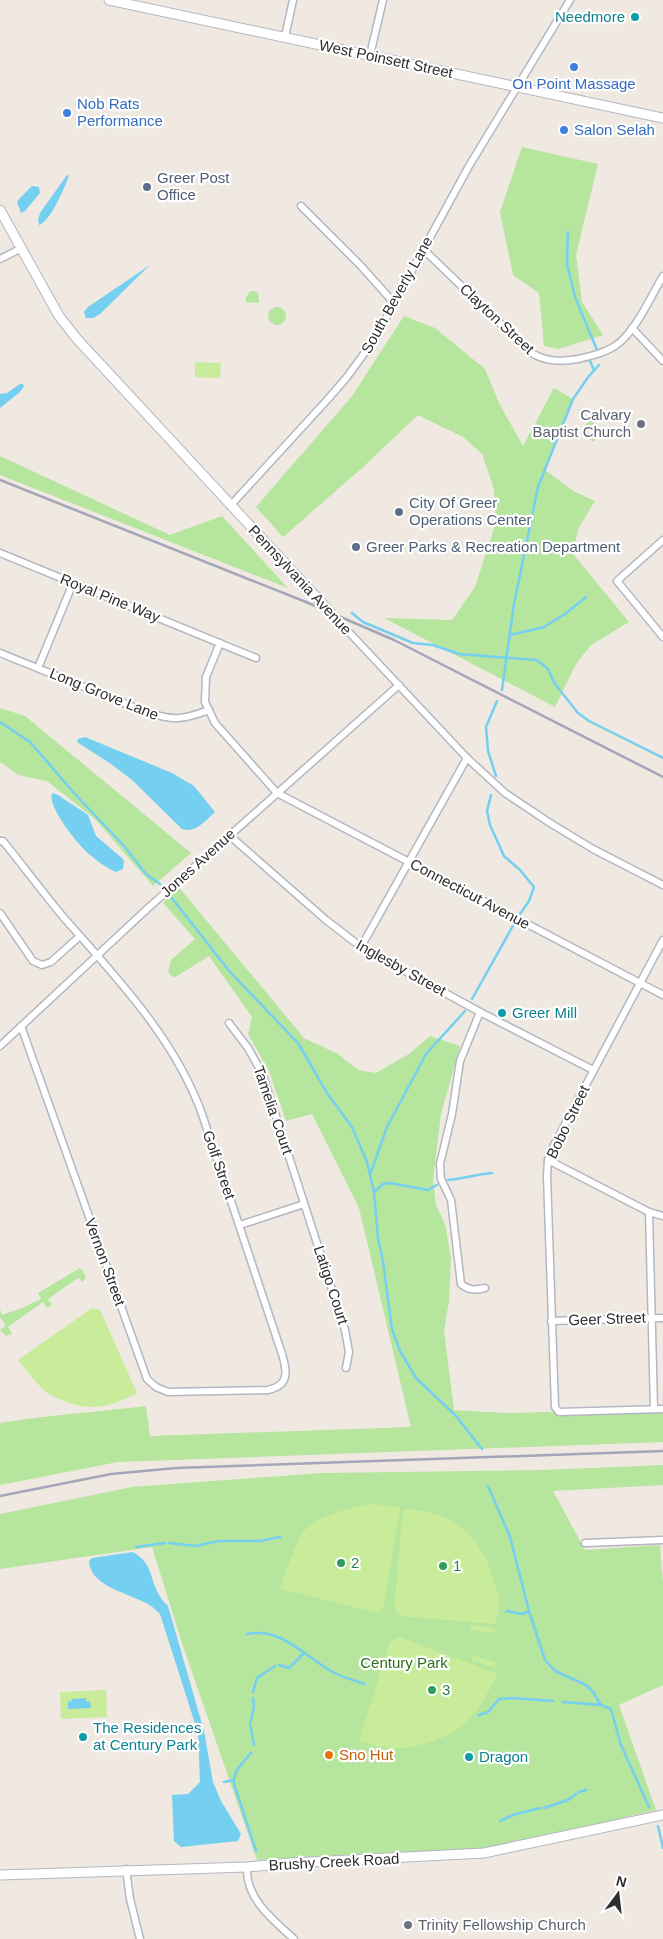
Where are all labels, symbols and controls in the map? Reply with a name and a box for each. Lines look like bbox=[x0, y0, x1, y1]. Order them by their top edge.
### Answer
place label: Needmore bbox=[555, 8, 625, 25]
marker: Needmore bbox=[629, 11, 641, 23]
street label: West Poinsett Street bbox=[318, 36, 455, 81]
marker: On Point Massage bbox=[568, 61, 580, 73]
place label: On Point Massage bbox=[512, 75, 636, 92]
place label: Nob Rats Performance bbox=[77, 95, 163, 129]
marker: Nob Rats Performance bbox=[61, 107, 73, 119]
place label: Salon Selah bbox=[574, 121, 655, 138]
marker: Salon Selah bbox=[558, 124, 570, 136]
place label: Greer Post Office bbox=[157, 169, 230, 203]
marker: Greer Post Office bbox=[141, 181, 153, 193]
street label: South Beverly Lane bbox=[357, 233, 436, 356]
street label: Clayton Street bbox=[457, 280, 539, 358]
place label: Calvary Baptist Church bbox=[533, 406, 631, 440]
marker: Calvary Baptist Church bbox=[635, 418, 647, 430]
place label: City Of Greer Operations Center bbox=[409, 494, 532, 528]
marker: City Of Greer Operations Center bbox=[393, 506, 405, 518]
street label: Pennsylvania Avenue bbox=[245, 522, 355, 638]
place label: Greer Parks & Recreation Department bbox=[366, 538, 621, 555]
marker: Greer Parks & Recreation Department bbox=[350, 541, 362, 553]
street label: Royal Pine Way bbox=[58, 570, 163, 625]
street label: Long Grove Lane bbox=[47, 664, 161, 723]
street label: Jones Avenue bbox=[157, 825, 238, 900]
street label: Connecticut Avenue bbox=[407, 855, 533, 932]
street label: Inglesby Street bbox=[353, 936, 450, 1000]
place label: Greer Mill bbox=[512, 1004, 577, 1021]
marker: Greer Mill bbox=[496, 1007, 508, 1019]
street label: Tamelia Court bbox=[250, 1063, 297, 1157]
street label: Bobo Street bbox=[543, 1082, 593, 1161]
street label: Golf Street bbox=[200, 1128, 239, 1202]
street label: Vernon Street bbox=[82, 1216, 129, 1309]
street label: Latigo Court bbox=[311, 1243, 352, 1327]
street label: Geer Street bbox=[568, 1309, 647, 1328]
place label: 2 bbox=[351, 1554, 359, 1571]
marker: 2 bbox=[335, 1557, 347, 1569]
place label: 1 bbox=[453, 1557, 461, 1574]
marker: 1 bbox=[437, 1560, 449, 1572]
park label: Century Park bbox=[360, 1654, 448, 1671]
place label: 3 bbox=[442, 1681, 450, 1698]
marker: 3 bbox=[426, 1684, 438, 1696]
place label: The Residences at Century Park bbox=[93, 1719, 201, 1753]
marker: The Residences at Century Park bbox=[77, 1731, 89, 1743]
place label: Sno Hut bbox=[339, 1746, 394, 1763]
place label: Dragon bbox=[479, 1748, 528, 1765]
marker: Sno Hut bbox=[323, 1749, 335, 1761]
marker: Dragon bbox=[463, 1751, 475, 1763]
street label: Brushy Creek Road bbox=[268, 1850, 400, 1873]
north arrow bbox=[593, 1869, 643, 1919]
text: N bbox=[614, 1872, 628, 1890]
place label: Trinity Fellowship Church bbox=[418, 1916, 586, 1933]
marker: Trinity Fellowship Church bbox=[402, 1919, 414, 1931]

